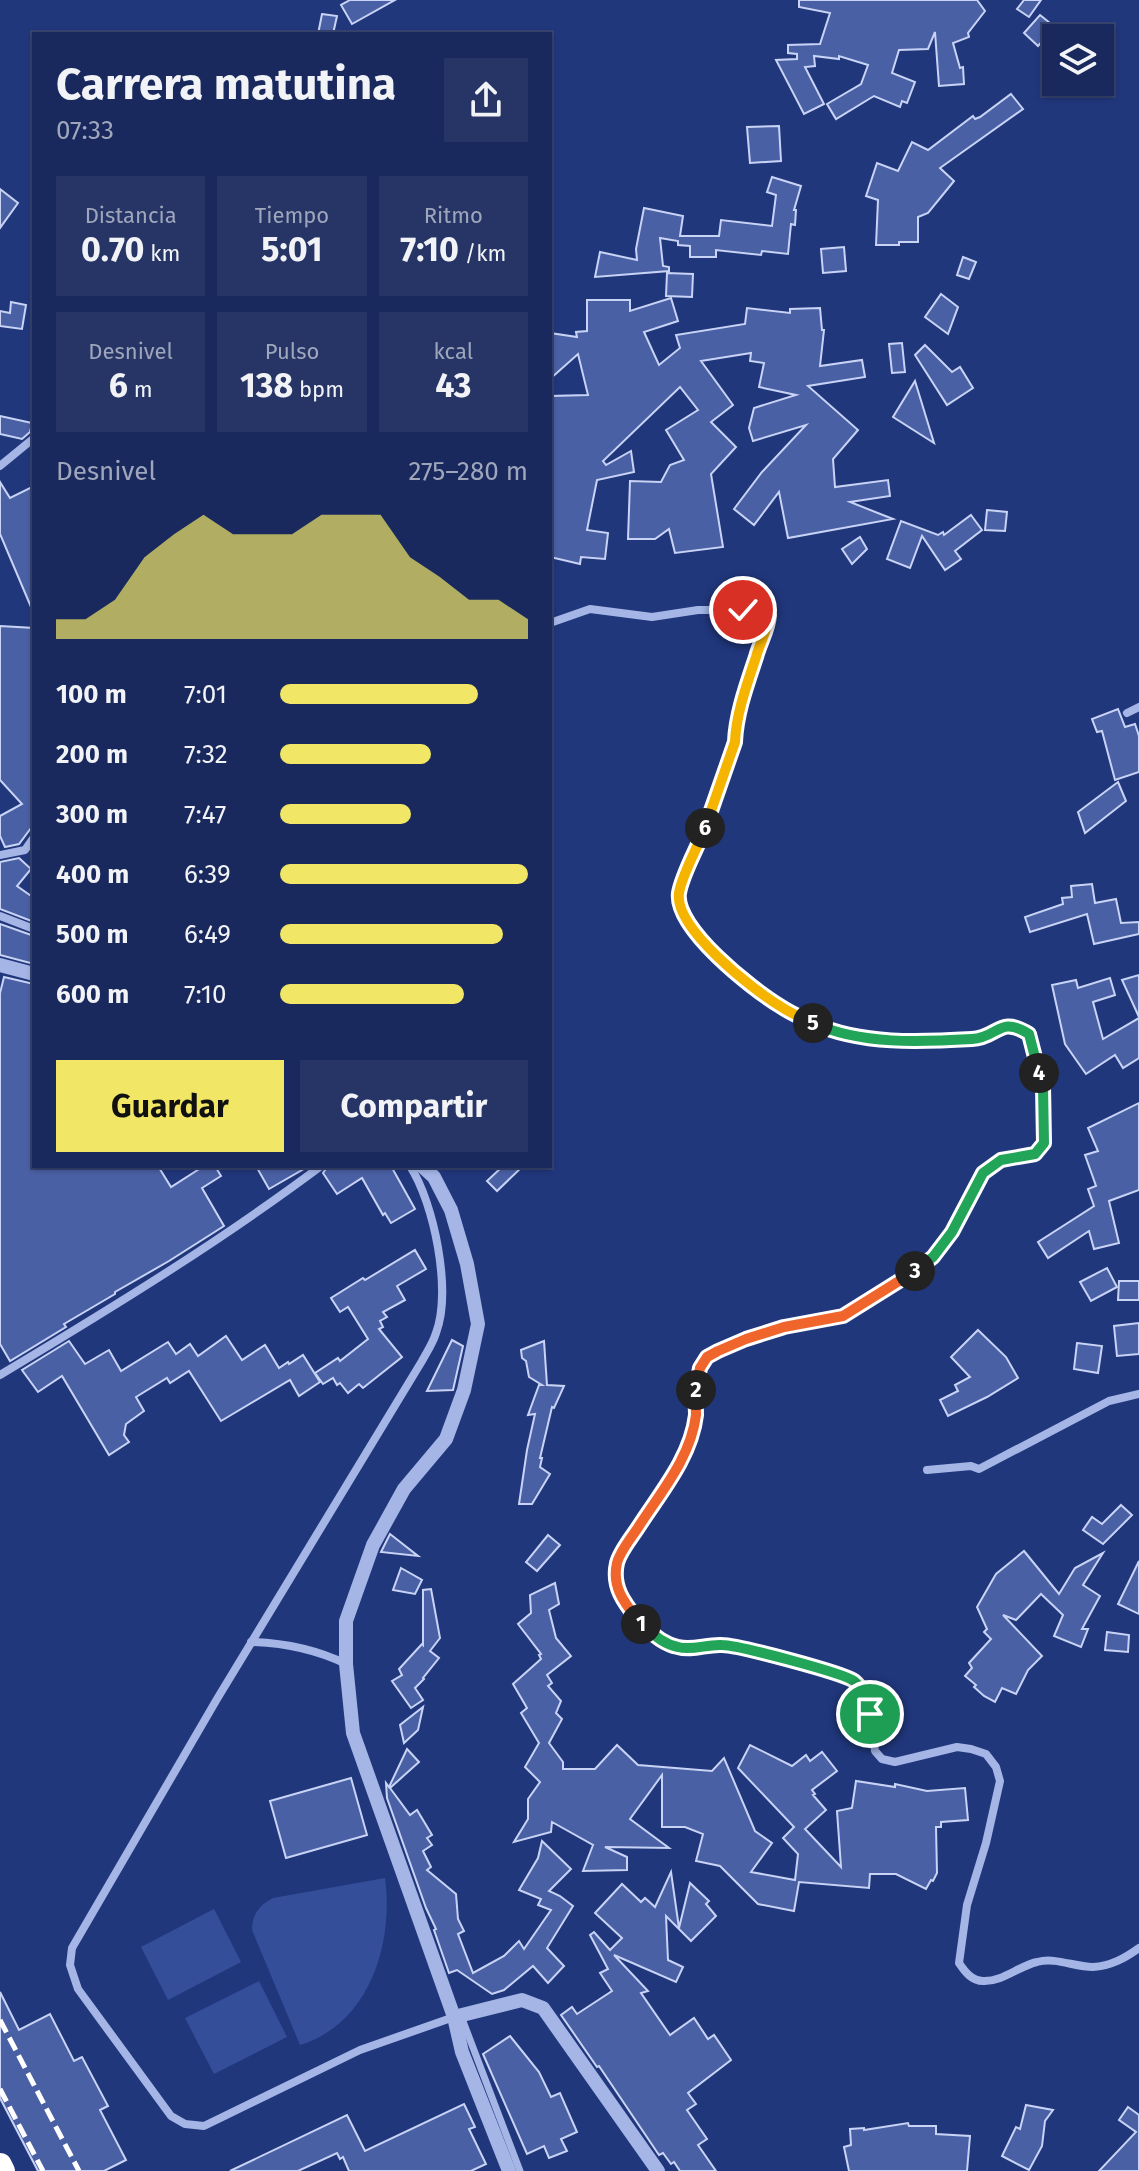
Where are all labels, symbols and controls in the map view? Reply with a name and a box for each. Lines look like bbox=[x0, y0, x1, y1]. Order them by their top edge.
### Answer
map controls bbox=[1042, 24, 1114, 96]
button: layers bbox=[1042, 24, 1114, 96]
text: Carrera matutina bbox=[56, 58, 396, 111]
button: share bbox=[444, 58, 528, 142]
text: 07:33 bbox=[56, 115, 114, 146]
text: Distancia bbox=[85, 202, 177, 229]
text: Tiempo bbox=[255, 202, 329, 229]
text: Ritmo bbox=[424, 202, 483, 229]
text: 0.70 bbox=[81, 229, 144, 270]
text: 5:01 bbox=[261, 229, 323, 270]
text: 7:10 bbox=[400, 229, 459, 270]
text: km bbox=[144, 240, 180, 267]
text: /km bbox=[459, 240, 506, 267]
text: Desnivel bbox=[88, 338, 173, 365]
text: Pulso bbox=[265, 338, 319, 365]
text: kcal bbox=[434, 338, 473, 365]
text: 6 bbox=[109, 365, 128, 406]
text: 138 bbox=[240, 365, 293, 406]
text: 43 bbox=[435, 365, 472, 406]
text: m bbox=[128, 376, 153, 403]
text: bpm bbox=[293, 376, 344, 403]
text: Desnivel bbox=[56, 456, 156, 487]
text: 275–280 m bbox=[408, 456, 528, 487]
pin bbox=[709, 576, 777, 644]
icon: check bbox=[721, 588, 765, 632]
text: 100 m bbox=[56, 679, 127, 710]
text: 7:01 bbox=[184, 679, 227, 710]
text: 200 m bbox=[56, 739, 128, 770]
text: 7:32 bbox=[184, 739, 228, 770]
text: 300 m bbox=[56, 799, 128, 830]
text: 7:47 bbox=[184, 799, 226, 830]
pin: 6 bbox=[685, 808, 725, 848]
text: 6 bbox=[699, 814, 711, 841]
text: 400 m bbox=[56, 859, 129, 890]
text: 6:39 bbox=[184, 859, 231, 890]
text: 500 m bbox=[56, 919, 129, 950]
text: 6:49 bbox=[184, 919, 231, 950]
text: 600 m bbox=[56, 979, 129, 1010]
text: 7:10 bbox=[184, 979, 227, 1010]
pin: 5 bbox=[793, 1003, 833, 1043]
text: 5 bbox=[807, 1009, 819, 1036]
pin: 4 bbox=[1019, 1053, 1059, 1093]
text: 4 bbox=[1033, 1059, 1045, 1086]
button: Guardar bbox=[56, 1060, 284, 1152]
button: Compartir bbox=[300, 1060, 528, 1152]
pin: 3 bbox=[895, 1251, 935, 1291]
text: 3 bbox=[909, 1257, 921, 1284]
pin: 2 bbox=[676, 1370, 716, 1410]
text: 2 bbox=[690, 1376, 702, 1403]
pin: 1 bbox=[621, 1604, 661, 1644]
text: 1 bbox=[636, 1610, 646, 1637]
pin bbox=[836, 1680, 904, 1748]
icon: arrive bbox=[848, 1692, 892, 1736]

